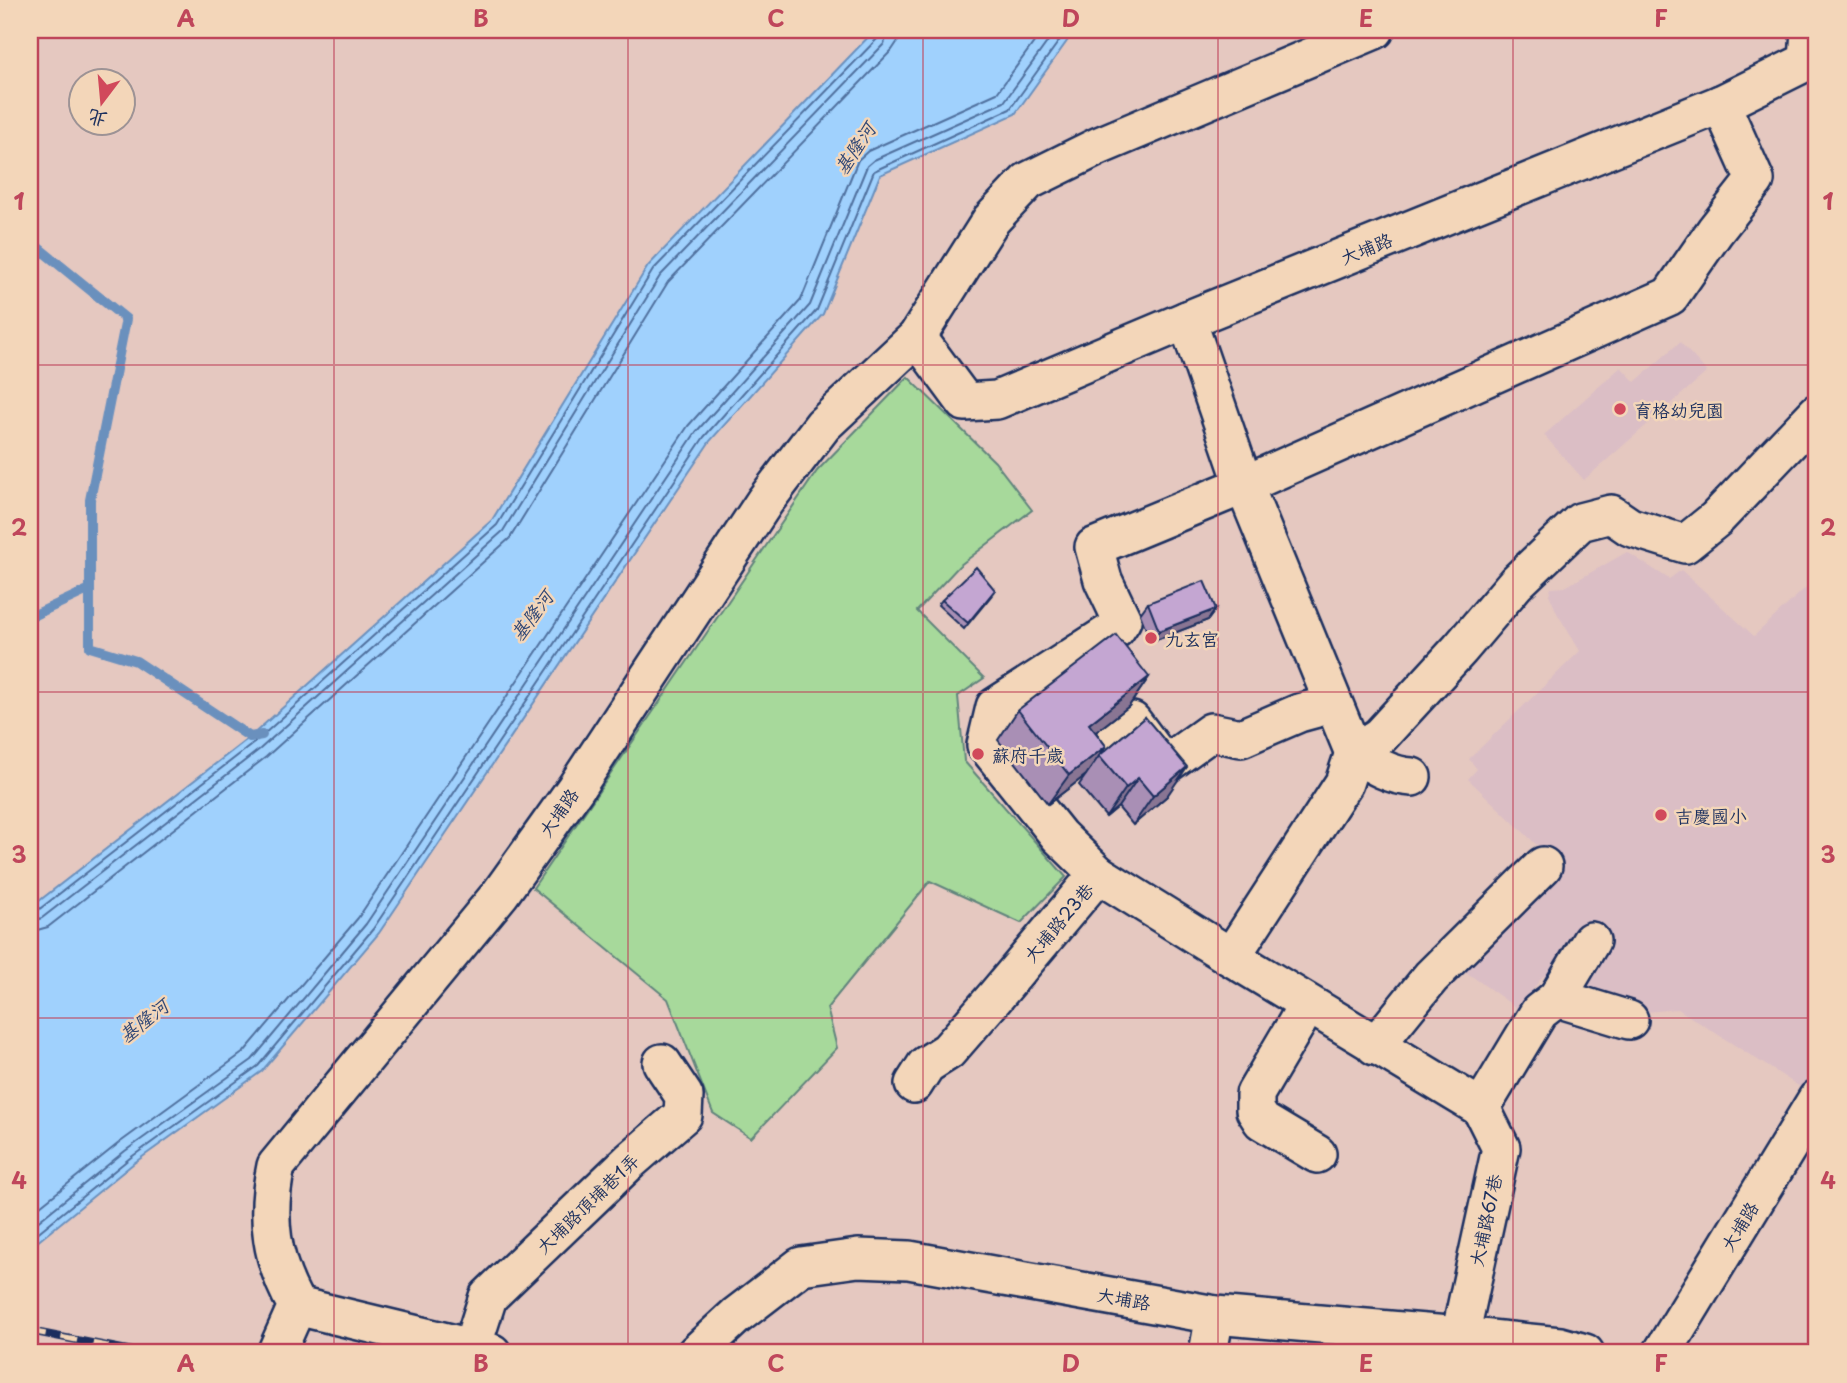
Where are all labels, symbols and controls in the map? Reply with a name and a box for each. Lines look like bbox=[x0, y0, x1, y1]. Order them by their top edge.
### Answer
text: A bbox=[177, 0, 195, 35]
text: B bbox=[473, 0, 489, 35]
text: C bbox=[767, 0, 785, 35]
text: D bbox=[1062, 0, 1080, 35]
text: E bbox=[1359, 0, 1373, 35]
text: F bbox=[1654, 0, 1668, 35]
north arrow bbox=[66, 66, 136, 136]
text: 北 bbox=[84, 103, 110, 135]
water label: 基隆河 bbox=[826, 114, 883, 179]
text: 1 bbox=[14, 183, 25, 218]
text: 1 bbox=[1823, 183, 1834, 218]
street label: 大埔路 bbox=[1336, 225, 1396, 271]
place label: 育格幼兒園 bbox=[1634, 396, 1724, 423]
marker: 育格幼兒園 bbox=[1612, 401, 1628, 417]
text: 2 bbox=[11, 509, 27, 544]
text: 2 bbox=[1820, 509, 1836, 544]
water label: 基隆河 bbox=[503, 581, 561, 646]
place label: 九玄宮 bbox=[1165, 625, 1219, 652]
marker: 九玄宮 bbox=[1143, 630, 1159, 646]
place label: 蘇府千歲 bbox=[992, 741, 1064, 768]
marker: 蘇府千歲 bbox=[970, 746, 986, 762]
street label: 大埔路 bbox=[531, 782, 585, 842]
place label: 吉慶國小 bbox=[1675, 802, 1747, 829]
marker: 吉慶國小 bbox=[1653, 807, 1669, 823]
text: 3 bbox=[11, 836, 27, 871]
text: 3 bbox=[1820, 836, 1836, 871]
street label: 大埔路23巷 bbox=[1017, 876, 1099, 968]
water label: 基隆河 bbox=[112, 990, 176, 1049]
street label: 大埔路頂埔巷1弄 bbox=[529, 1147, 645, 1259]
text: 4 bbox=[11, 1162, 27, 1197]
text: 4 bbox=[1820, 1162, 1836, 1197]
street label: 大埔路67巷 bbox=[1462, 1171, 1508, 1269]
street label: 大埔路 bbox=[1714, 1196, 1764, 1256]
street label: 大埔路 bbox=[1095, 1280, 1153, 1316]
text: A bbox=[177, 1345, 195, 1380]
text: B bbox=[473, 1345, 489, 1380]
text: C bbox=[767, 1345, 785, 1380]
text: D bbox=[1062, 1345, 1080, 1380]
text: E bbox=[1359, 1345, 1373, 1380]
text: F bbox=[1654, 1345, 1668, 1380]

